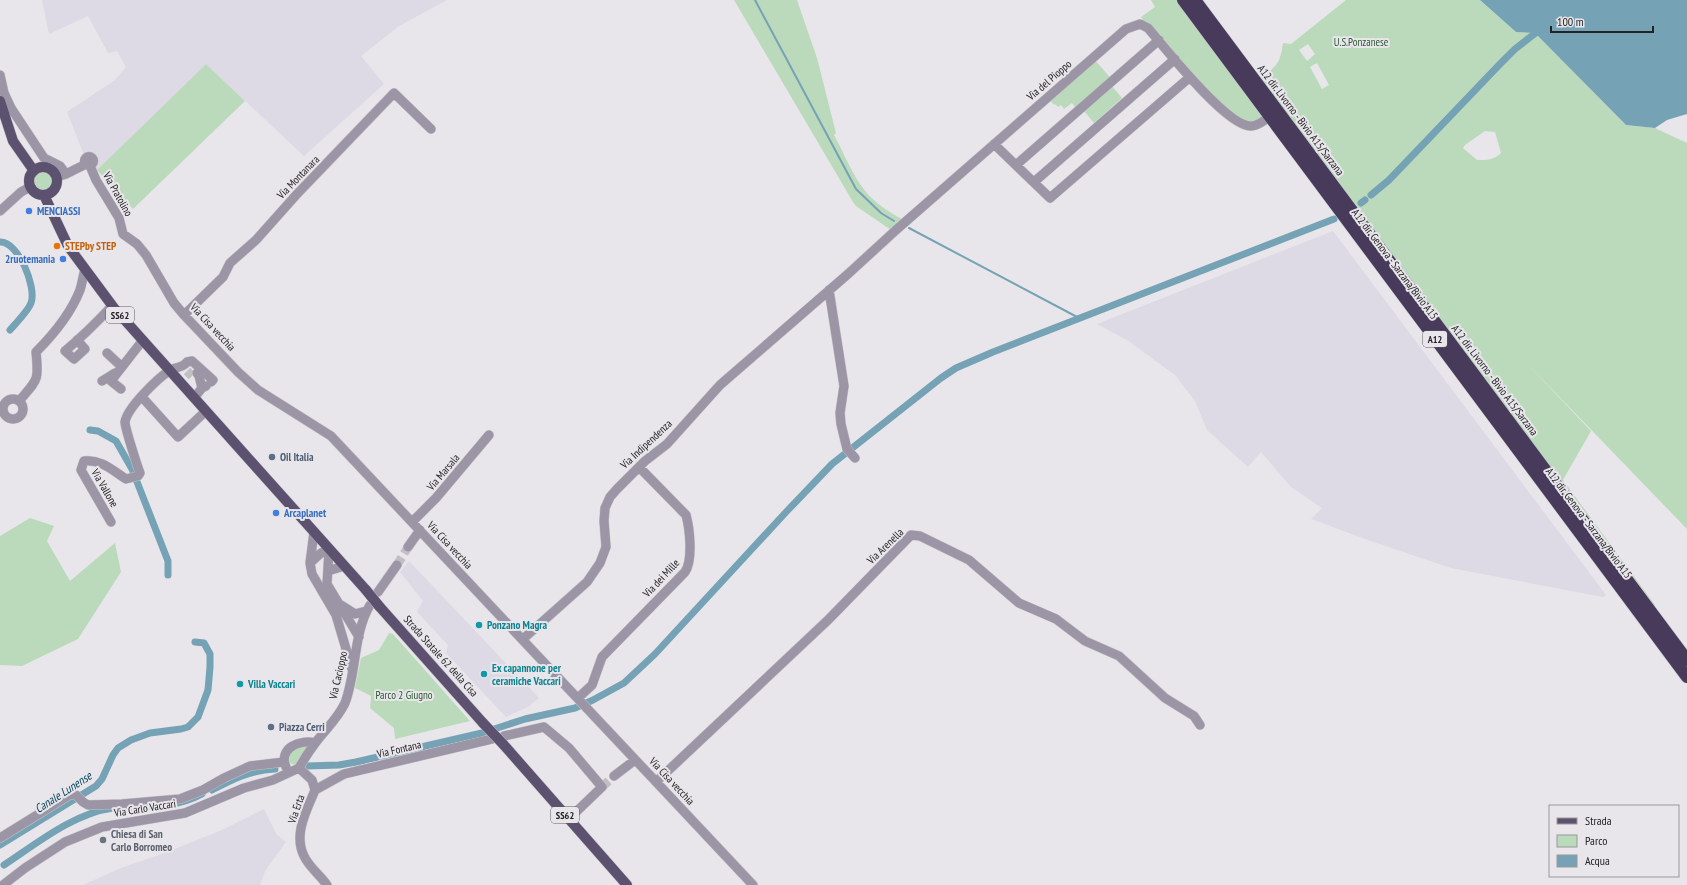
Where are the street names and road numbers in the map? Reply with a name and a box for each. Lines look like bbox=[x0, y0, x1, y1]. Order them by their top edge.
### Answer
street label: Via del Pioppo bbox=[1023, 57, 1074, 104]
street label: A12 dir. Livorno - Bivio A15/Sarzana bbox=[1255, 62, 1347, 178]
street label: Via Montanara bbox=[273, 152, 322, 202]
street label: Via Pratolino bbox=[100, 169, 136, 219]
street label: A12 dir. Genova - Sarzana/Bivio A15 bbox=[1349, 206, 1441, 322]
street label: Via Cisa vecchia bbox=[187, 300, 239, 354]
road number: SS62 bbox=[106, 307, 134, 323]
street label: A12 dir. Livorno - Bivio A15/Sarzana bbox=[1449, 322, 1541, 438]
road number: A12 bbox=[1423, 331, 1447, 347]
street label: Via Indipendenza bbox=[617, 417, 675, 472]
street label: Via Marsala bbox=[423, 451, 462, 494]
street label: Via Vallone bbox=[88, 465, 122, 510]
street label: A12 dir. Genova - Sarzana/Bivio A15 bbox=[1543, 465, 1635, 581]
street label: Via Cisa vecchia bbox=[424, 518, 476, 572]
street label: Via Arenella bbox=[863, 525, 906, 568]
street label: Via dei Mille bbox=[639, 556, 683, 601]
street label: Strada Statale 62 della Cisa bbox=[401, 612, 481, 700]
street label: Via Cacioppo bbox=[325, 649, 350, 701]
street label: Via Fontana bbox=[375, 737, 422, 761]
street label: Via Cisa vecchia bbox=[646, 754, 698, 808]
street label: Via Erta bbox=[284, 793, 307, 826]
street label: Via Carlo Vaccari bbox=[112, 796, 177, 820]
road number: SS62 bbox=[551, 807, 579, 823]

